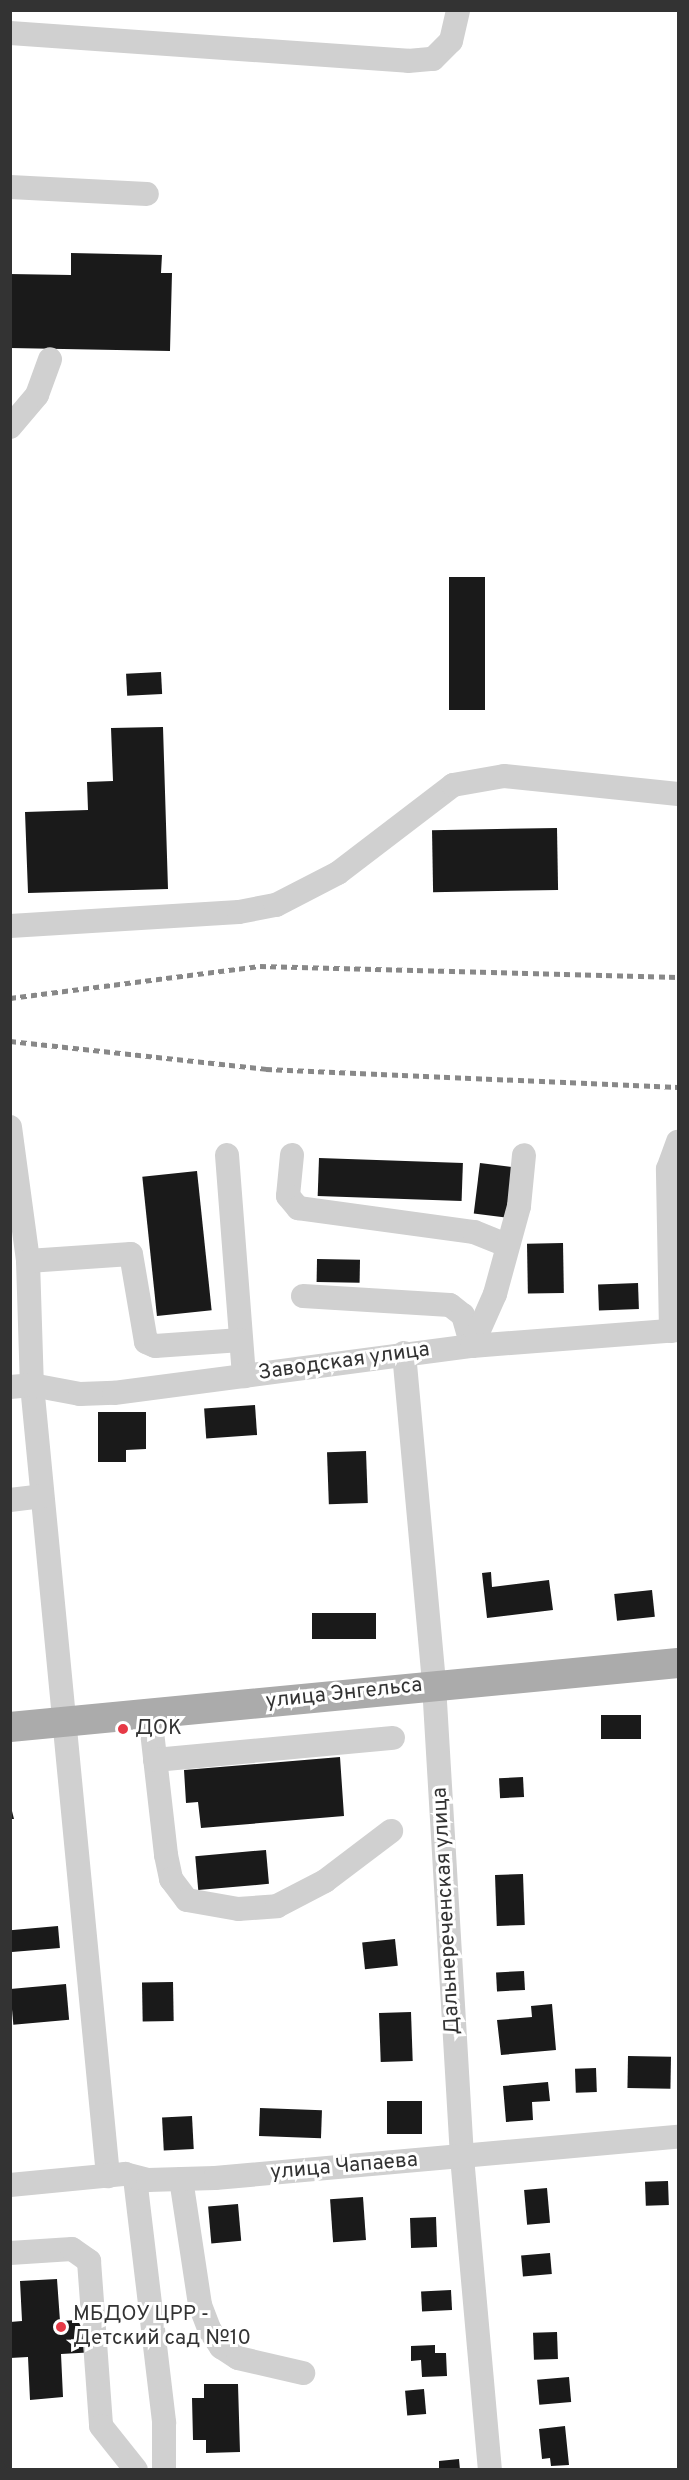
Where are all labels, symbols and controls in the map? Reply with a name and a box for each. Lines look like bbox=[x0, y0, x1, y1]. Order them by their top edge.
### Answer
street label: Заводская улица bbox=[257, 1337, 431, 1387]
street label: улица Энгельса bbox=[264, 1673, 424, 1715]
place label: ДОК bbox=[135, 1716, 182, 1742]
marker: ДОК bbox=[116, 1722, 130, 1736]
street label: Дальнереченская улица bbox=[428, 1787, 466, 2035]
street label: улица Чапаева bbox=[269, 2148, 419, 2186]
place label: МБДОУ ЦРР - Детский сад №10 bbox=[73, 2302, 251, 2352]
marker: МБДОУ ЦРР - Детский сад №10 bbox=[54, 2320, 68, 2334]

